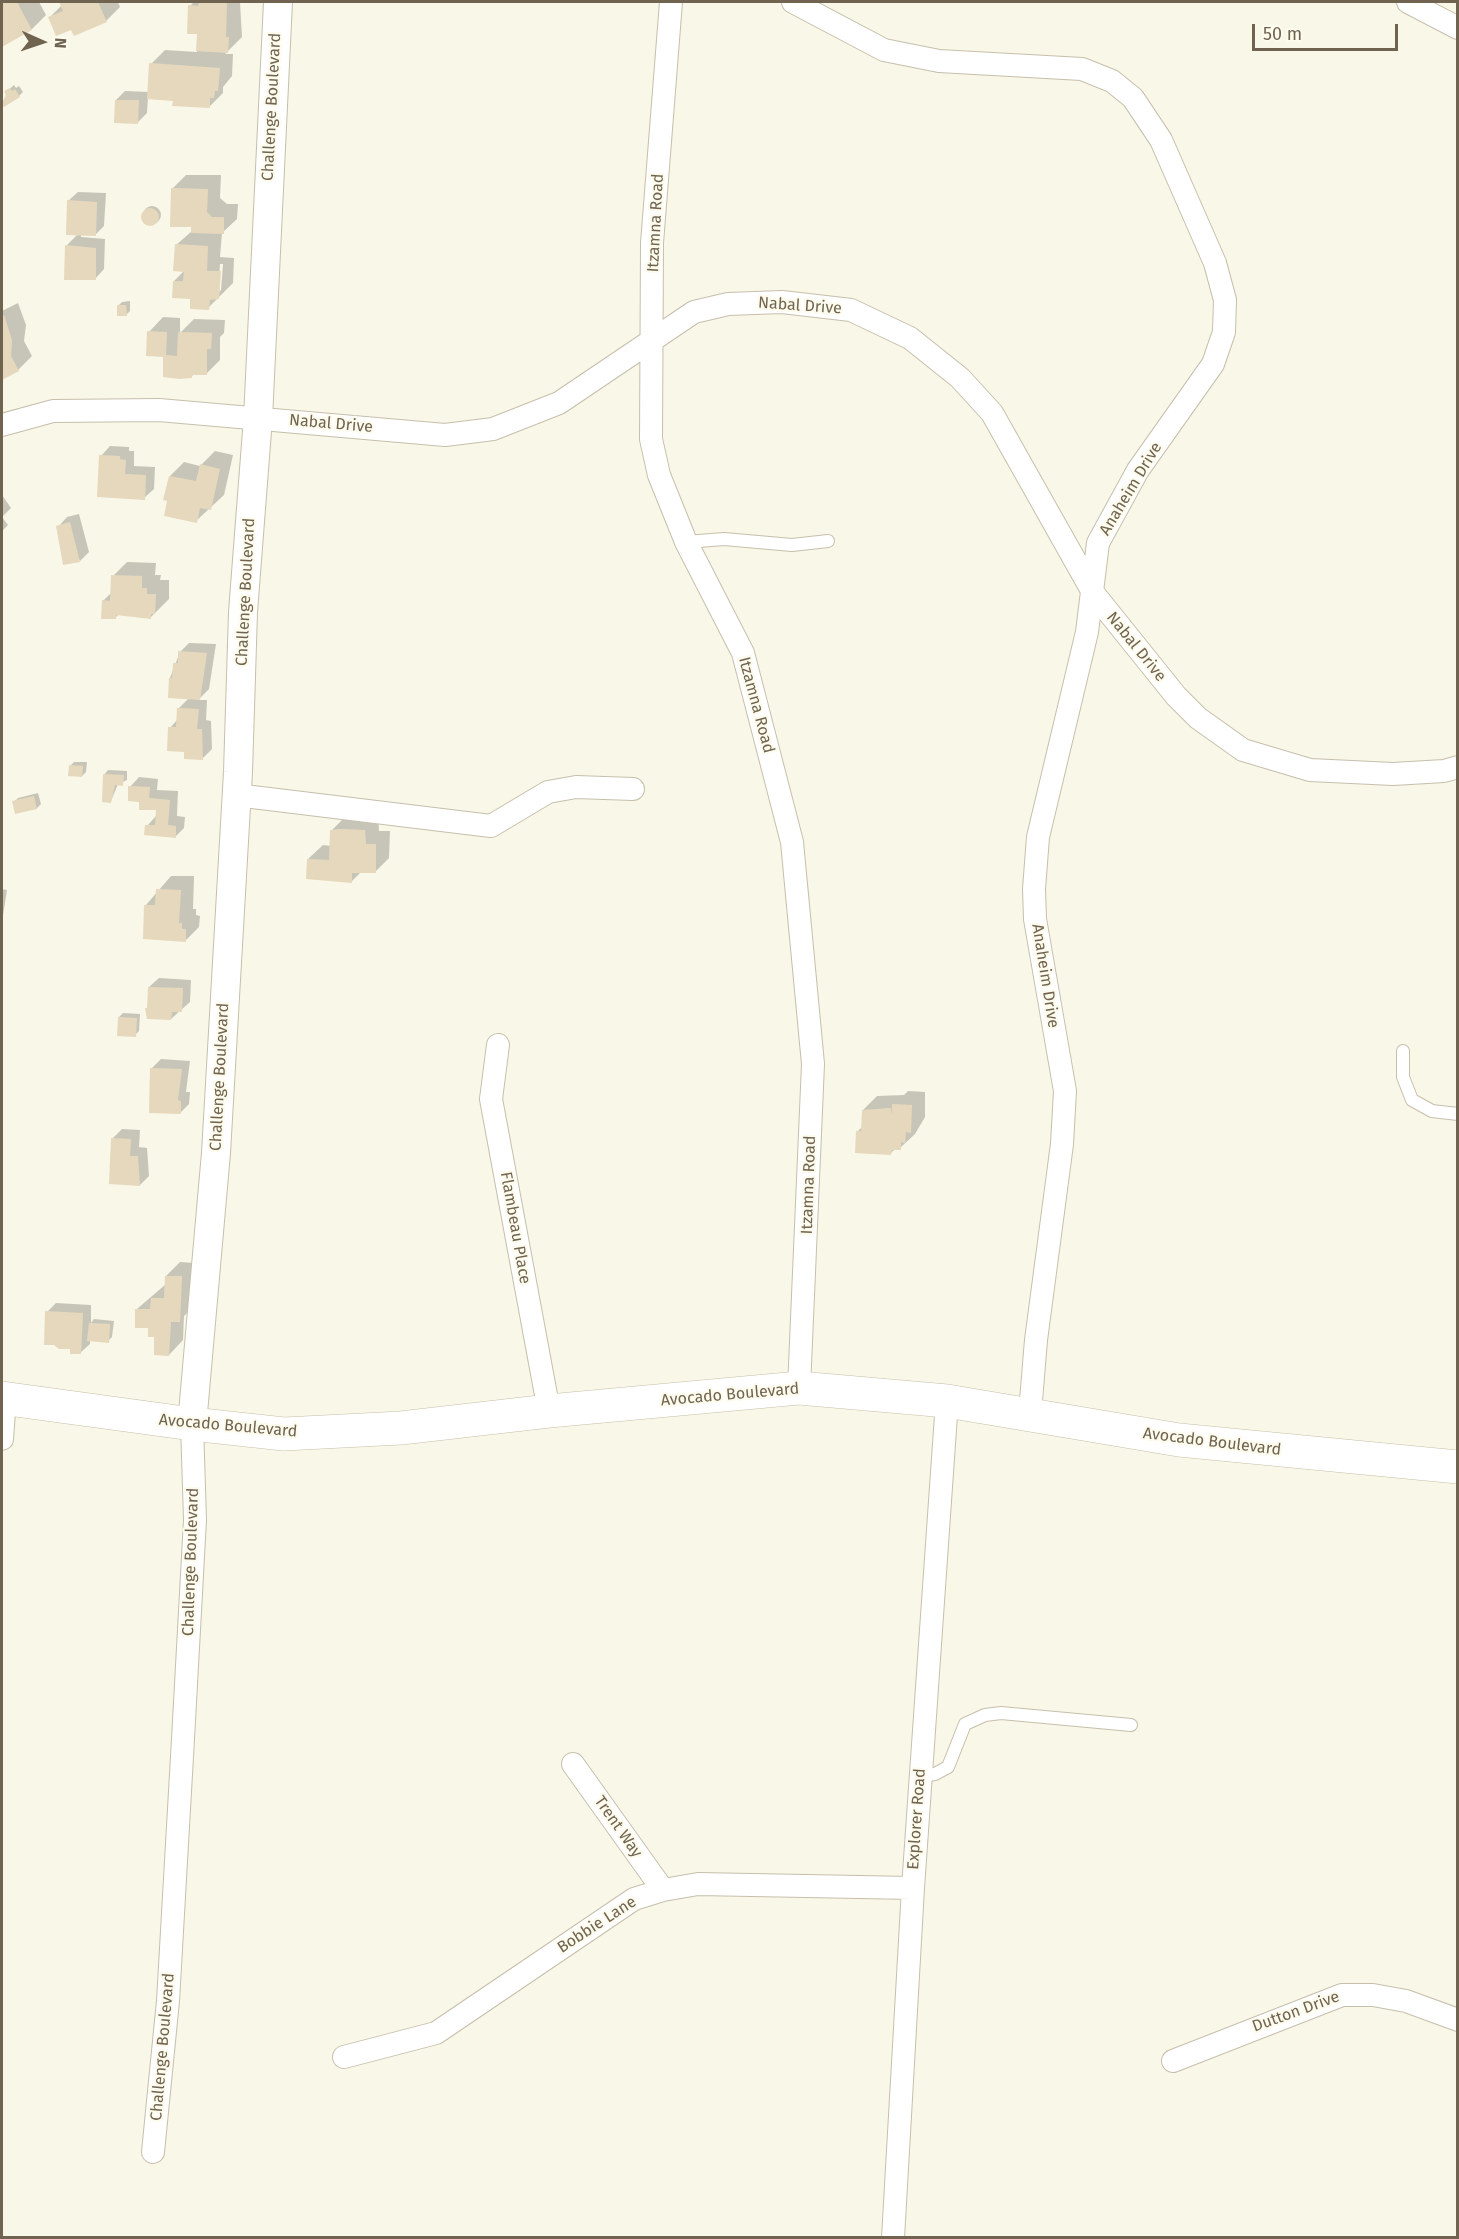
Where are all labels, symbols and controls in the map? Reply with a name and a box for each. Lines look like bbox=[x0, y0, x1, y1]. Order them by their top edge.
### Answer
north arrow bbox=[12, 12, 72, 72]
scale bar bbox=[1255, 12, 1400, 50]
text: 50 m bbox=[1263, 23, 1302, 45]
street label: Challenge Boulevard bbox=[259, 32, 285, 182]
text: N bbox=[51, 37, 70, 49]
street label: Itzamna Road bbox=[644, 173, 668, 273]
street label: Nabal Drive bbox=[757, 293, 843, 319]
street label: Nabal Drive bbox=[288, 411, 374, 437]
street label: Anaheim Drive bbox=[1096, 439, 1166, 539]
street label: Challenge Boulevard bbox=[233, 517, 259, 667]
street label: Nabal Drive bbox=[1102, 608, 1170, 686]
street label: Itzamna Road bbox=[734, 655, 778, 755]
street label: Anaheim Drive bbox=[1027, 922, 1063, 1030]
street label: Challenge Boulevard bbox=[207, 1002, 233, 1152]
street label: Itzamna Road bbox=[798, 1135, 820, 1235]
street label: Flambeau Place bbox=[496, 1170, 534, 1286]
street label: Avocado Boulevard bbox=[660, 1379, 800, 1411]
street label: Avocado Boulevard bbox=[158, 1410, 298, 1442]
street label: Avocado Boulevard bbox=[1142, 1424, 1282, 1460]
street label: Challenge Boulevard bbox=[179, 1488, 203, 1636]
street label: Explorer Road bbox=[904, 1768, 930, 1870]
street label: Trent Way bbox=[590, 1793, 646, 1861]
street label: Bobbie Lane bbox=[554, 1892, 640, 1958]
street label: Challenge Boulevard bbox=[147, 1972, 179, 2122]
street label: Dutton Drive bbox=[1250, 1987, 1342, 2037]

